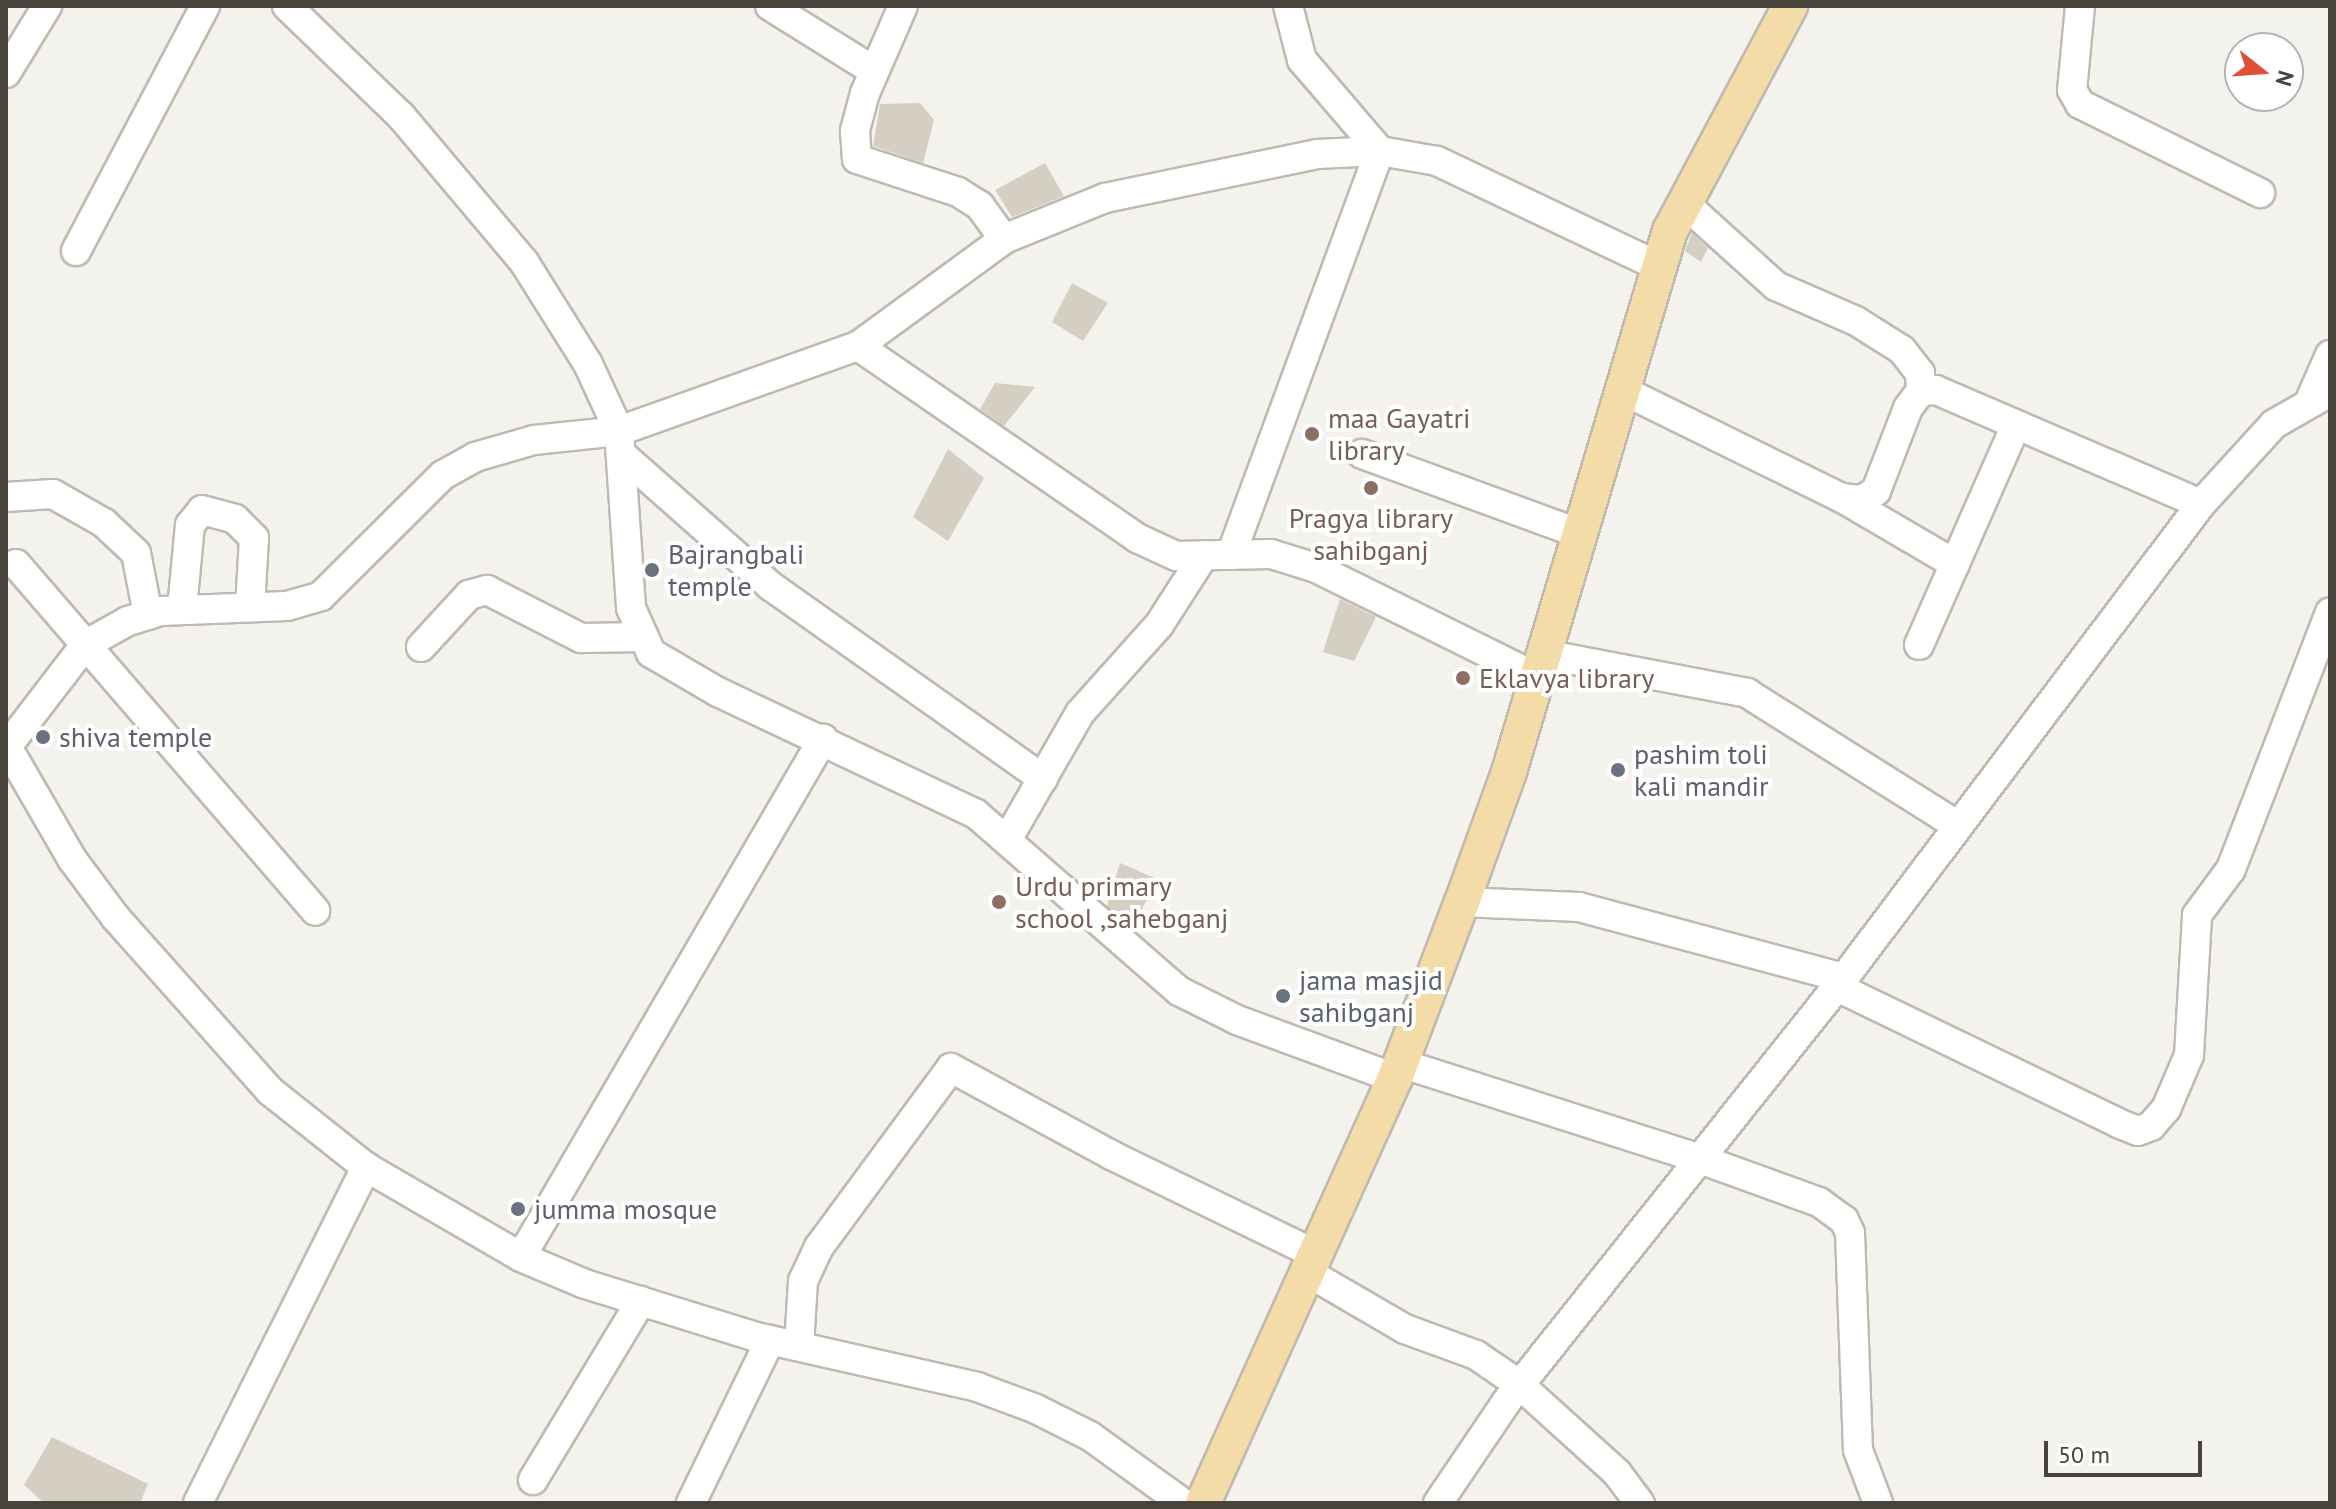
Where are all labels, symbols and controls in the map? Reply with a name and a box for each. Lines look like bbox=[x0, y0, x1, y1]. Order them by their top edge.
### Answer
north arrow bbox=[2224, 32, 2304, 112]
text: N bbox=[2270, 67, 2301, 89]
place label: maa Gayatri library bbox=[1328, 401, 1470, 467]
marker: maa Gayatri library bbox=[1303, 425, 1321, 443]
marker: Pragya library sahibganj bbox=[1362, 479, 1380, 497]
place label: Pragya library sahibganj bbox=[1289, 501, 1453, 567]
place label: Bajrangbali temple bbox=[668, 537, 804, 603]
marker: Bajrangbali temple bbox=[643, 561, 661, 579]
place label: Eklavya library bbox=[1479, 661, 1654, 695]
marker: Eklavya library bbox=[1454, 669, 1472, 687]
place label: shiva temple bbox=[59, 720, 212, 754]
marker: shiva temple bbox=[34, 728, 52, 746]
place label: pashim toli kali mandir bbox=[1634, 737, 1768, 803]
marker: pashim toli kali mandir bbox=[1609, 761, 1627, 779]
place label: Urdu primary school ,sahebganj bbox=[1015, 869, 1229, 935]
marker: Urdu primary school ,sahebganj bbox=[990, 893, 1008, 911]
place label: jama masjid sahibganj bbox=[1299, 963, 1443, 1029]
marker: jama masjid sahibganj bbox=[1274, 987, 1292, 1005]
place label: jumma mosque bbox=[534, 1192, 717, 1226]
marker: jumma mosque bbox=[509, 1200, 527, 1218]
scale bar bbox=[2048, 1425, 2206, 1475]
text: 50 m bbox=[2058, 1439, 2110, 1470]

